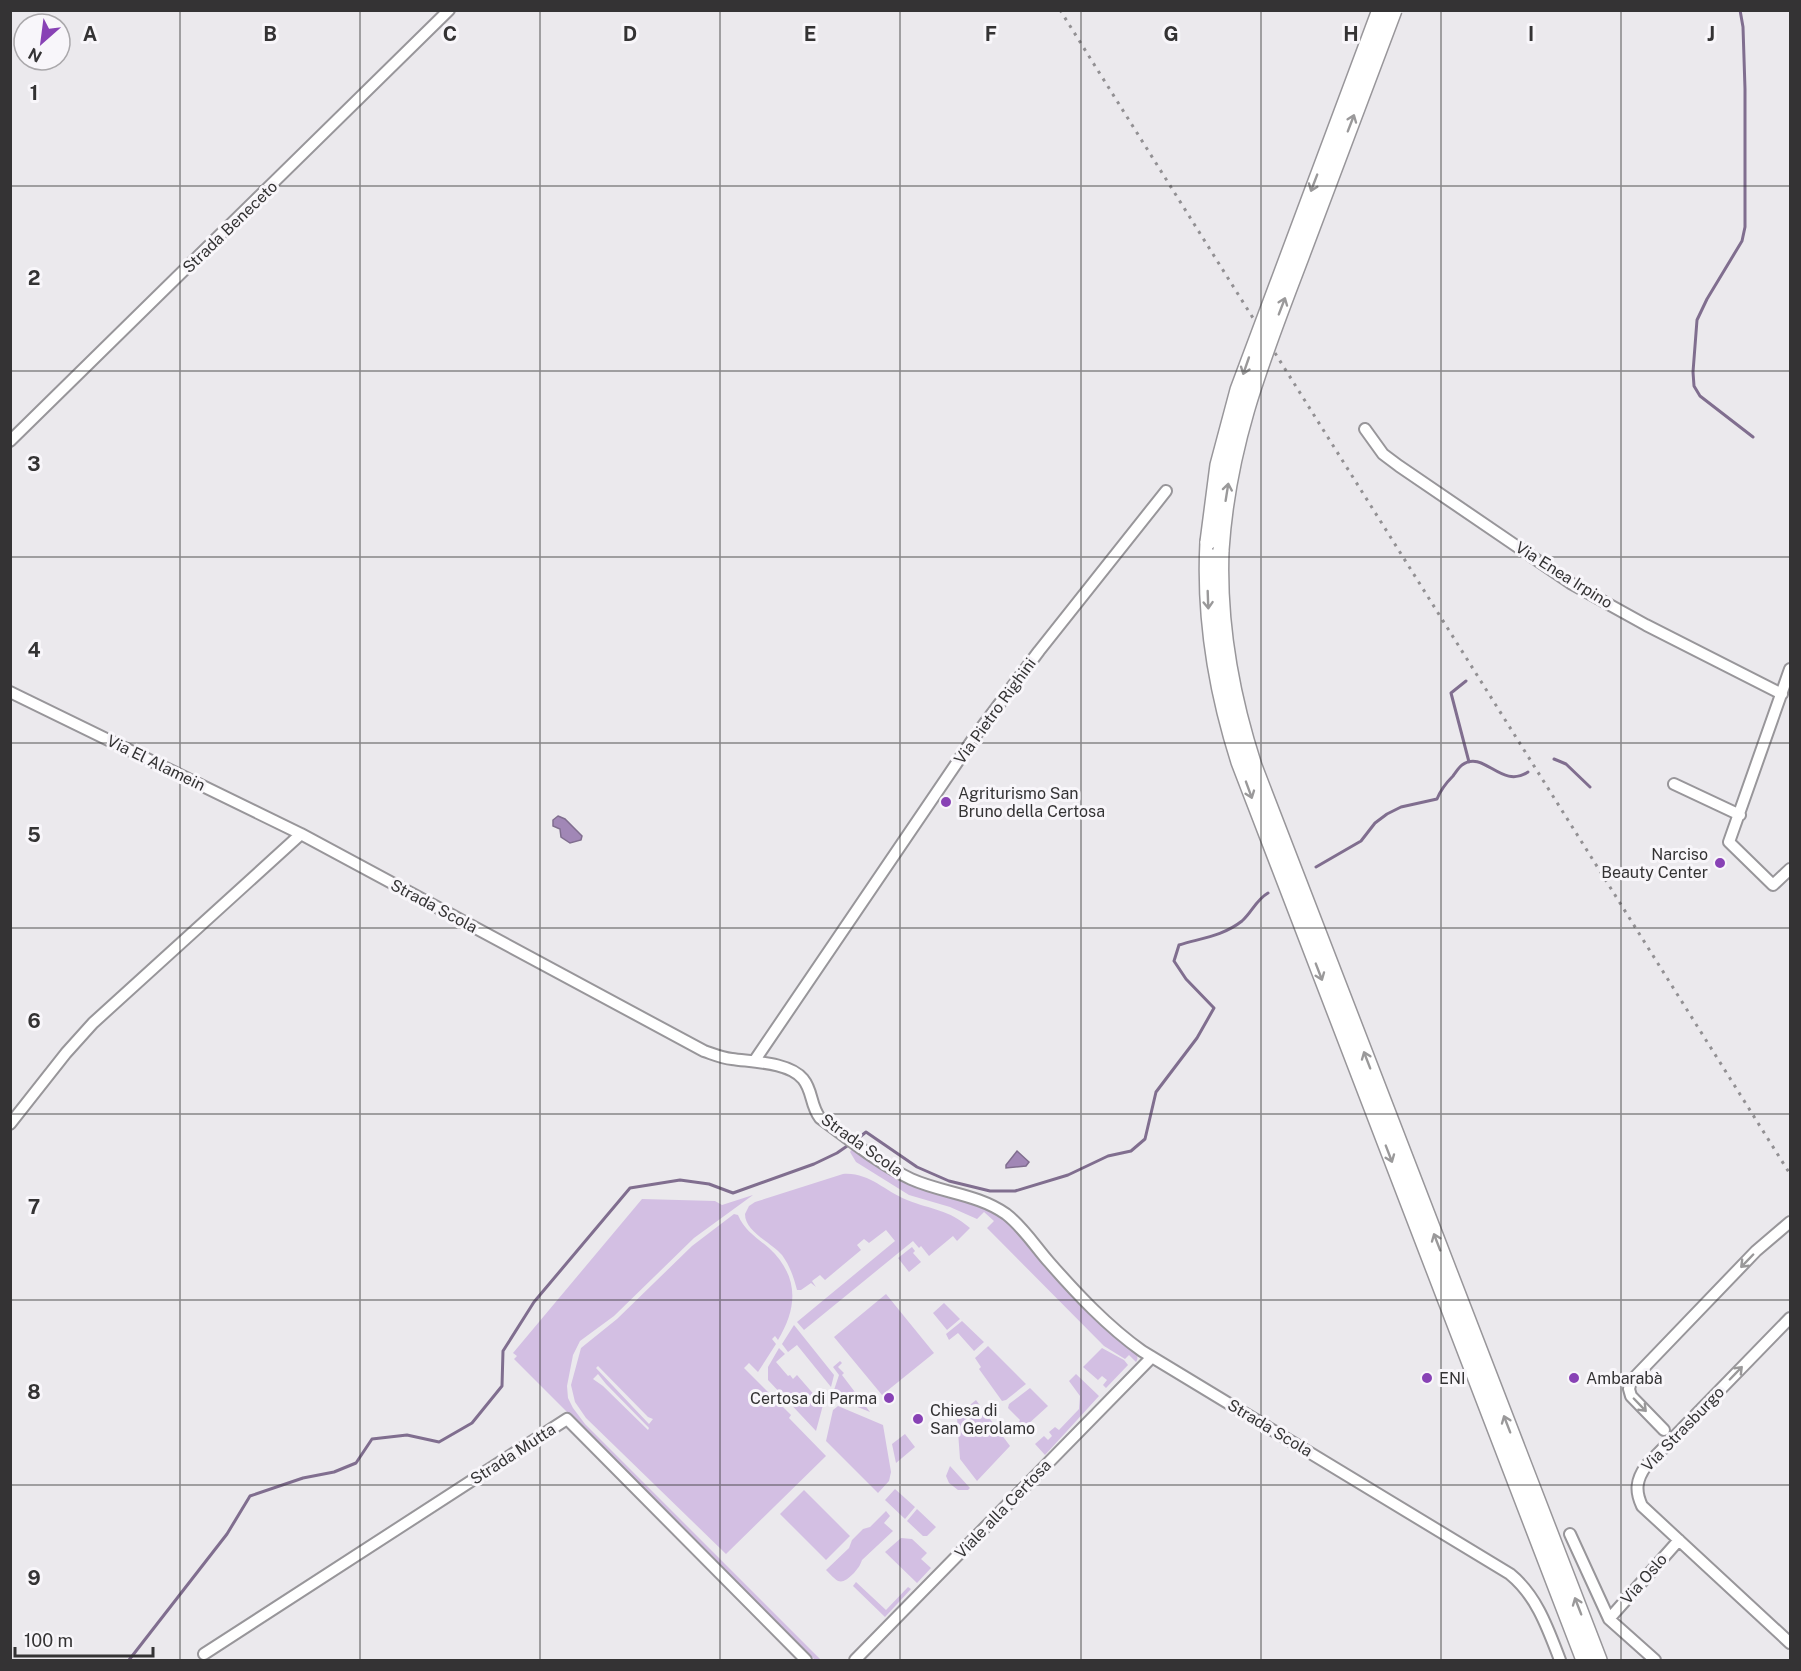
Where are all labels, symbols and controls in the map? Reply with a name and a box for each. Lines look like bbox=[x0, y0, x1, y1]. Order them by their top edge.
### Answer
north arrow bbox=[12, 12, 72, 72]
text: A bbox=[83, 22, 97, 46]
text: B bbox=[263, 22, 277, 46]
text: C bbox=[443, 22, 457, 46]
text: D bbox=[623, 22, 637, 46]
text: E bbox=[804, 22, 816, 46]
text: F bbox=[985, 22, 997, 46]
text: G bbox=[1163, 22, 1179, 46]
text: H bbox=[1343, 22, 1359, 46]
text: I bbox=[1528, 22, 1534, 46]
text: J bbox=[1707, 22, 1715, 46]
text: N bbox=[25, 43, 45, 66]
text: 1 bbox=[30, 81, 38, 105]
one-way arrow bbox=[1347, 114, 1358, 133]
one-way arrow bbox=[1308, 173, 1319, 192]
street label: Strada Beneceto bbox=[179, 177, 281, 277]
text: 2 bbox=[28, 266, 40, 290]
one-way arrow bbox=[1278, 297, 1289, 315]
one-way arrow bbox=[1239, 356, 1250, 375]
text: 3 bbox=[27, 452, 41, 476]
one-way arrow bbox=[1221, 483, 1232, 502]
street label: Via Enea Irpino bbox=[1512, 538, 1616, 612]
one-way arrow bbox=[1202, 590, 1213, 610]
text: 4 bbox=[27, 638, 41, 662]
street label: Via Pietro Righini bbox=[950, 654, 1040, 768]
street label: Via El Alamein bbox=[104, 731, 208, 795]
one-way arrow bbox=[1244, 780, 1255, 799]
place label: Agriturismo San Bruno della Certosa bbox=[958, 784, 1105, 821]
marker: Agriturismo San Bruno della Certosa bbox=[939, 795, 953, 809]
text: 5 bbox=[27, 823, 41, 847]
place label: Narciso Beauty Center bbox=[1601, 845, 1708, 882]
marker: Narciso Beauty Center bbox=[1713, 856, 1727, 870]
street label: Strada Scola bbox=[387, 875, 481, 937]
one-way arrow bbox=[1314, 962, 1325, 981]
text: 6 bbox=[27, 1009, 41, 1033]
one-way arrow bbox=[1361, 1051, 1372, 1070]
street label: Strada Scola bbox=[817, 1110, 907, 1180]
one-way arrow bbox=[1384, 1144, 1395, 1163]
text: 7 bbox=[28, 1195, 40, 1219]
one-way arrow bbox=[1431, 1233, 1442, 1252]
one-way arrow bbox=[1739, 1253, 1754, 1268]
one-way arrow bbox=[1729, 1366, 1744, 1381]
place label: ENI bbox=[1439, 1369, 1466, 1388]
place label: Ambarabà bbox=[1586, 1369, 1663, 1388]
marker: ENI bbox=[1420, 1371, 1434, 1385]
marker: Ambarabà bbox=[1567, 1371, 1581, 1385]
text: 8 bbox=[27, 1380, 41, 1404]
street label: Via Strasburgo bbox=[1638, 1383, 1728, 1475]
place label: Certosa di Parma bbox=[750, 1389, 877, 1408]
marker: Certosa di Parma bbox=[882, 1391, 896, 1405]
street label: Strada Scola bbox=[1224, 1395, 1316, 1461]
one-way arrow bbox=[1633, 1398, 1647, 1413]
place label: Chiesa di San Gerolamo bbox=[930, 1401, 1035, 1438]
marker: Chiesa di San Gerolamo bbox=[911, 1412, 925, 1426]
one-way arrow bbox=[1501, 1415, 1512, 1434]
street label: Strada Mutta bbox=[467, 1419, 559, 1489]
street label: Viale alla Certosa bbox=[951, 1456, 1055, 1562]
street label: Via Oslo bbox=[1617, 1550, 1671, 1608]
text: 9 bbox=[27, 1566, 41, 1590]
one-way arrow bbox=[1571, 1597, 1582, 1616]
scale bar bbox=[15, 1620, 153, 1658]
text: 100 m bbox=[24, 1630, 73, 1651]

